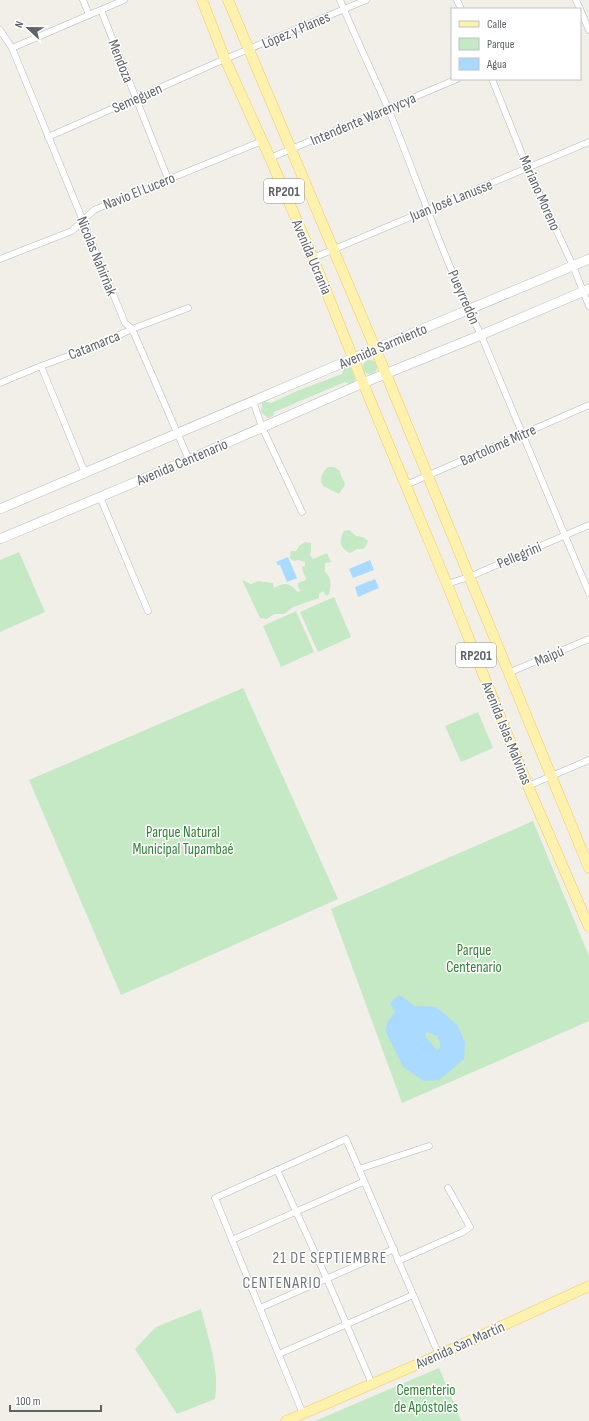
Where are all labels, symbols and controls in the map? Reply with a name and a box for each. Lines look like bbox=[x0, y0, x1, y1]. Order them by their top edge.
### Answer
north arrow bbox=[8, 8, 48, 48]
street label: López y Planes bbox=[259, 8, 333, 53]
legend bbox=[451, 8, 581, 80]
text: Calle bbox=[487, 17, 507, 32]
text: N bbox=[12, 19, 26, 30]
street label: Mendoza bbox=[103, 37, 138, 86]
text: Parque bbox=[487, 37, 515, 52]
text: Agua bbox=[486, 57, 507, 72]
street label: Semeguen bbox=[109, 79, 165, 118]
street label: Intendente Warenycya bbox=[308, 89, 419, 150]
street label: Mariano Moreno bbox=[514, 153, 565, 234]
street label: Navio El Lucero bbox=[100, 168, 178, 215]
street label: Juan José Lanusse bbox=[406, 175, 495, 226]
road number: RP201 bbox=[264, 179, 304, 203]
street label: Nicolas Nahirñak bbox=[72, 214, 121, 299]
street label: Avenida Ucrania bbox=[287, 216, 336, 298]
street label: Pueyrredón bbox=[443, 267, 484, 327]
street label: Avenida Sarmiento bbox=[335, 319, 430, 374]
street label: Catamarca bbox=[66, 326, 123, 364]
street label: Bartolomé Mitre bbox=[457, 420, 539, 471]
street label: Avenida Centenario bbox=[133, 435, 231, 491]
street label: Pellegrini bbox=[494, 538, 544, 573]
street label: Maipú bbox=[532, 642, 567, 671]
road number: RP201 bbox=[456, 643, 496, 667]
street label: Avenida Islas Malvinas bbox=[477, 678, 536, 788]
park label: Parque Natural Municipal Tupambaé bbox=[132, 823, 234, 859]
park label: Parque Centenario bbox=[446, 941, 502, 977]
district label: 21 DE SEPTIEMBRE bbox=[273, 1249, 387, 1268]
district label: CENTENARIO bbox=[242, 1274, 322, 1293]
street label: Avenida San Martín bbox=[412, 1317, 508, 1374]
park label: Cementerio de Apóstoles bbox=[394, 1381, 458, 1417]
scale bar bbox=[10, 1387, 101, 1413]
text: 100 m bbox=[16, 1394, 41, 1409]

